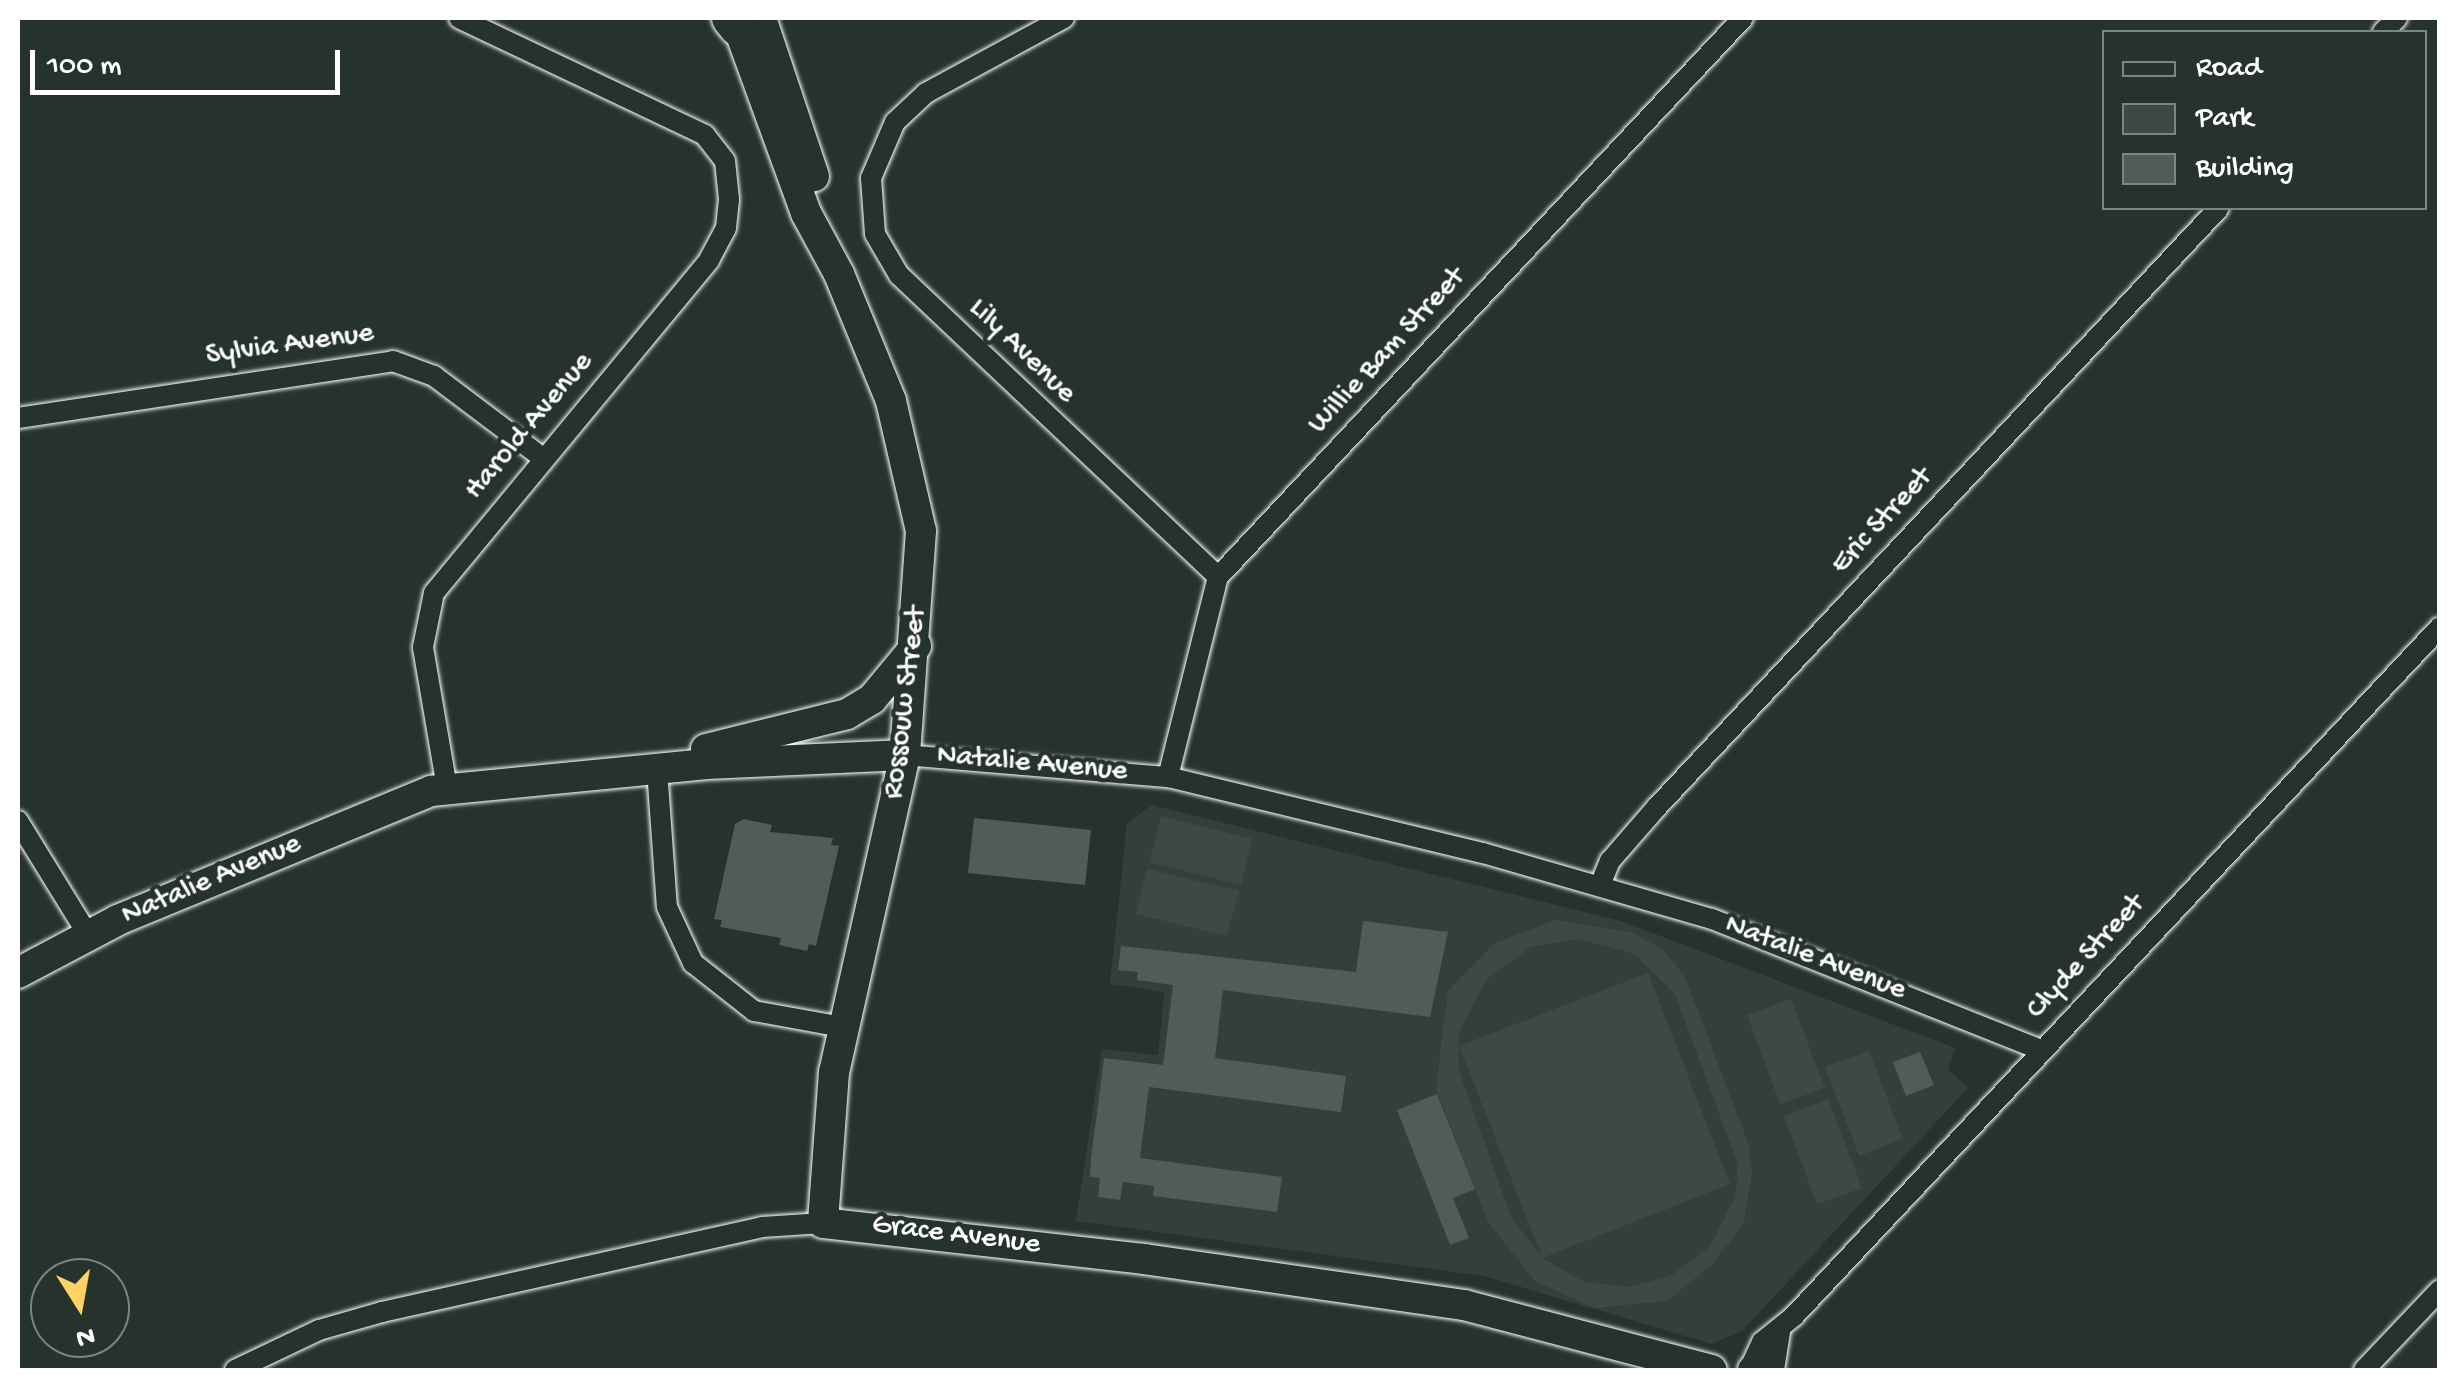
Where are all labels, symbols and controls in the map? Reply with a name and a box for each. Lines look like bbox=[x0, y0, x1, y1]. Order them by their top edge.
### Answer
scale bar bbox=[35, 30, 345, 92]
legend bbox=[2102, 30, 2427, 210]
text: 100 m bbox=[47, 50, 122, 85]
text: Road bbox=[2196, 52, 2262, 87]
text: Park bbox=[2196, 102, 2253, 137]
text: Building bbox=[2196, 152, 2294, 187]
street label: Willie Bam Street bbox=[1302, 261, 1474, 443]
street label: Lily Avenue bbox=[960, 292, 1082, 412]
street label: Sylvia Avenue bbox=[204, 316, 376, 376]
street label: Harold Avenue bbox=[458, 346, 602, 508]
street label: Eric Street bbox=[1824, 461, 1942, 583]
street label: Rossouw Street bbox=[877, 605, 937, 801]
street label: Natalie Avenue bbox=[935, 739, 1129, 791]
street label: Natalie Avenue bbox=[117, 827, 307, 935]
street label: Clyde Street bbox=[2020, 888, 2154, 1028]
street label: Natalie Avenue bbox=[1719, 908, 1911, 1010]
street label: Grace Avenue bbox=[870, 1208, 1042, 1264]
north arrow bbox=[30, 1258, 130, 1358]
text: N bbox=[73, 1318, 98, 1354]

